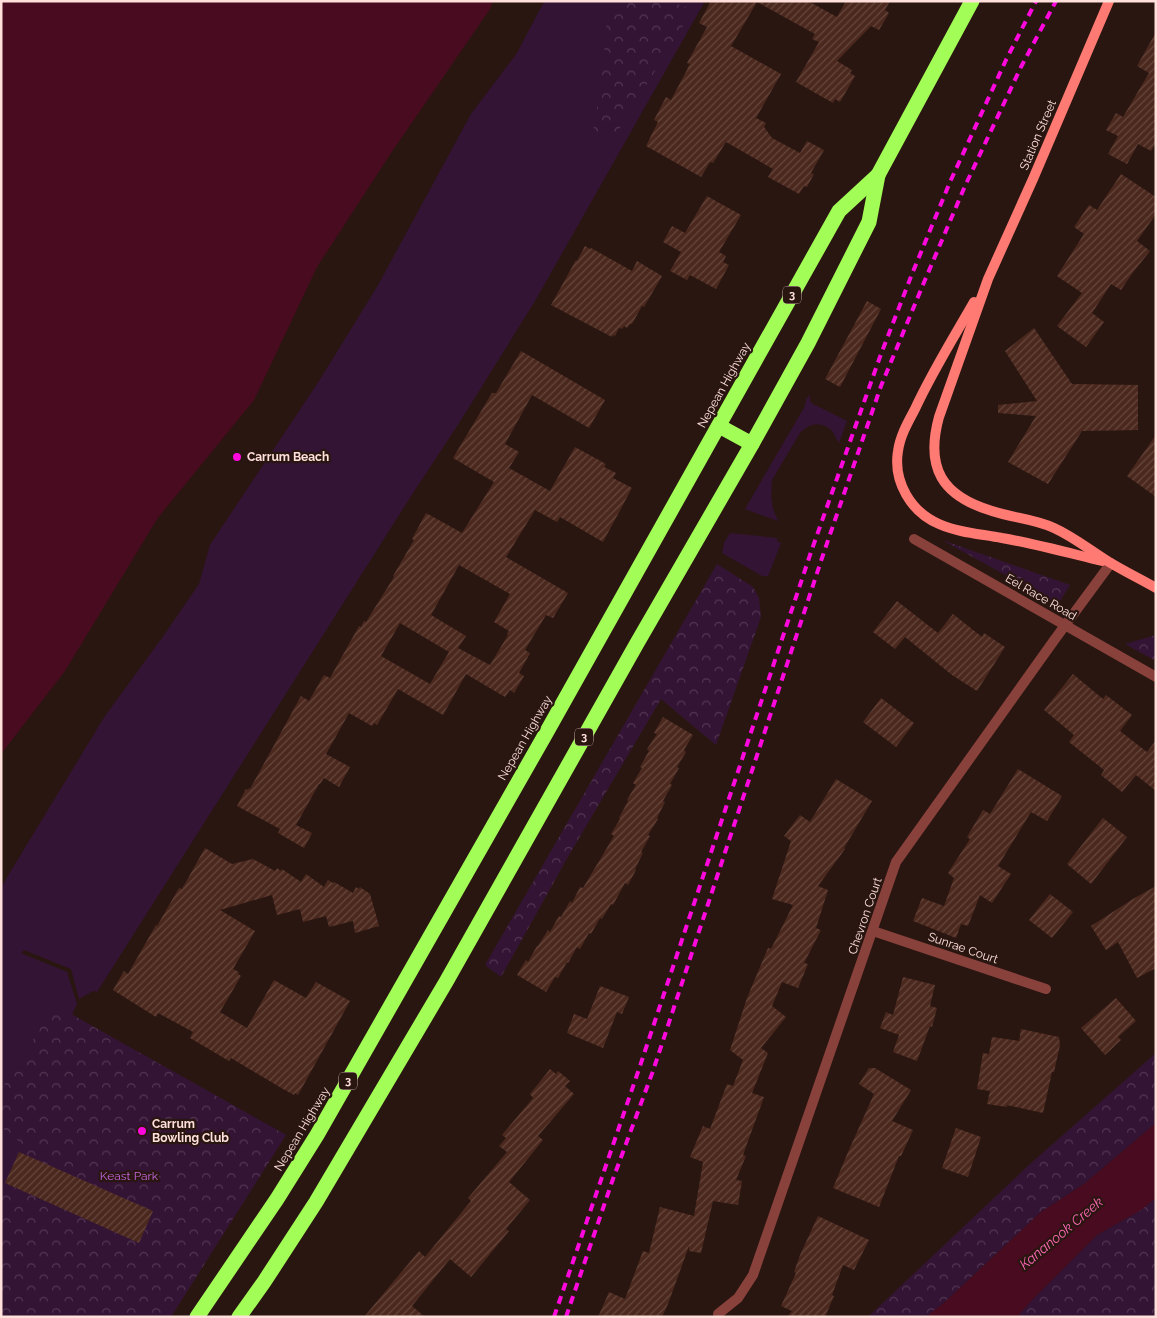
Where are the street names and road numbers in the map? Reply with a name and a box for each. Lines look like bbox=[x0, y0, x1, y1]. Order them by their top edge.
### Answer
street label: Station Street bbox=[1017, 98, 1059, 172]
road number: 3 bbox=[783, 286, 801, 304]
street label: Nepean Highway bbox=[695, 339, 753, 430]
street label: Eel Race Road bbox=[1003, 571, 1079, 623]
street label: Nepean Highway bbox=[495, 693, 555, 783]
road number: 3 bbox=[575, 729, 593, 746]
street label: Chevron Court bbox=[845, 876, 885, 956]
street label: Sunrae Court bbox=[926, 930, 1000, 966]
road number: 3 bbox=[339, 1072, 357, 1090]
street label: Nepean Highway bbox=[271, 1084, 333, 1174]

